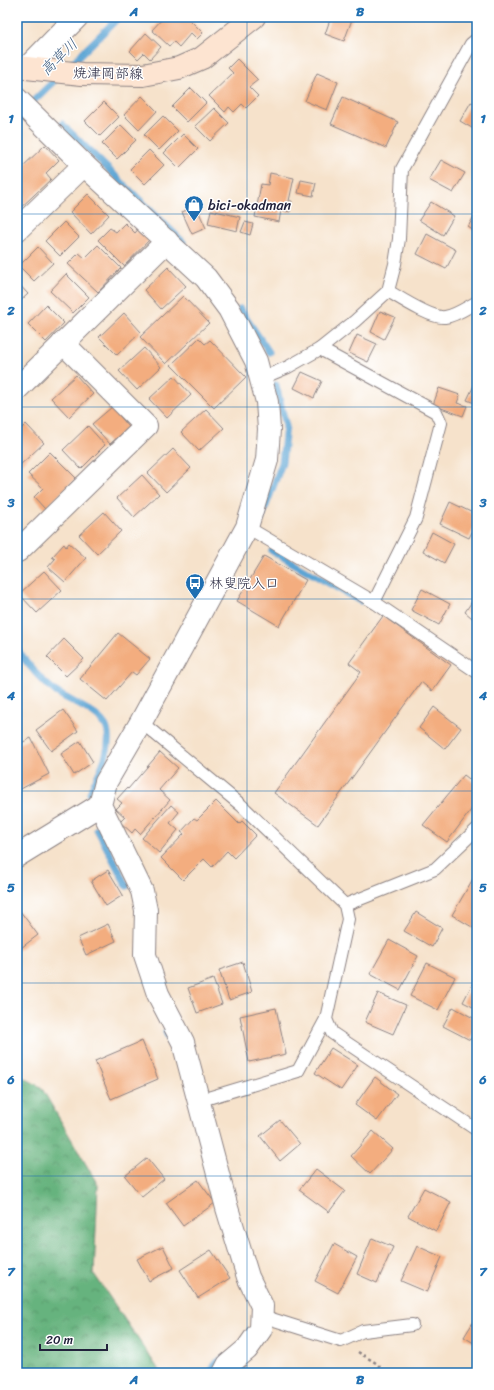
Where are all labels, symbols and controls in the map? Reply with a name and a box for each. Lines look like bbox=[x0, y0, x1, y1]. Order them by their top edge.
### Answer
text: A bbox=[129, 0, 138, 23]
text: B bbox=[356, 0, 365, 23]
water label: 高草川 bbox=[34, 32, 84, 82]
street label: 焼津岡部線 bbox=[73, 60, 143, 87]
text: 1 bbox=[8, 107, 14, 130]
text: 1 bbox=[480, 107, 486, 130]
place label: bici-okadman bbox=[208, 193, 291, 218]
shop icon: bici-okadman bbox=[183, 194, 205, 222]
text: 2 bbox=[6, 299, 15, 322]
text: 2 bbox=[478, 299, 487, 322]
text: 3 bbox=[6, 491, 15, 514]
text: 3 bbox=[478, 491, 487, 514]
place label: 林叟院入口 bbox=[209, 571, 279, 596]
bus stop icon: 林叟院入口 bbox=[184, 572, 206, 600]
text: 4 bbox=[6, 684, 16, 707]
text: 4 bbox=[478, 684, 488, 707]
text: 5 bbox=[7, 876, 15, 899]
text: 5 bbox=[479, 876, 487, 899]
text: 6 bbox=[6, 1068, 15, 1091]
text: 6 bbox=[478, 1068, 487, 1091]
text: 7 bbox=[7, 1260, 16, 1283]
text: 7 bbox=[479, 1260, 488, 1283]
scale bar bbox=[40, 1326, 107, 1352]
text: 20 m bbox=[46, 1329, 73, 1351]
text: A bbox=[129, 1368, 138, 1390]
text: B bbox=[356, 1368, 365, 1390]

